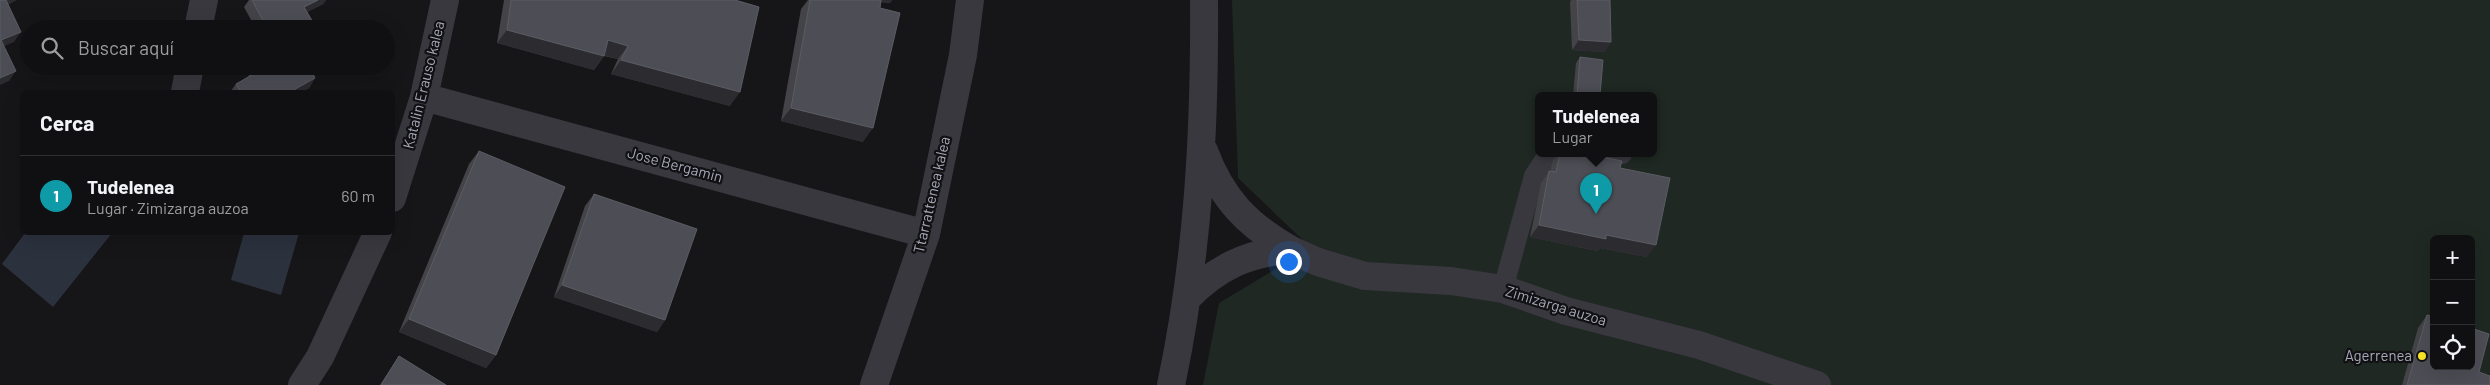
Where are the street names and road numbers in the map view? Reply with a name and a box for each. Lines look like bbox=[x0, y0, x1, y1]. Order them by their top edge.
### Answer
street label: Katalin Erauso kalea bbox=[398, 19, 448, 150]
street label: Ttarrattenea kalea bbox=[909, 135, 953, 255]
street label: Jose Bergamin bbox=[626, 143, 725, 185]
street label: Zimizarga auzoa bbox=[1504, 281, 1609, 329]

